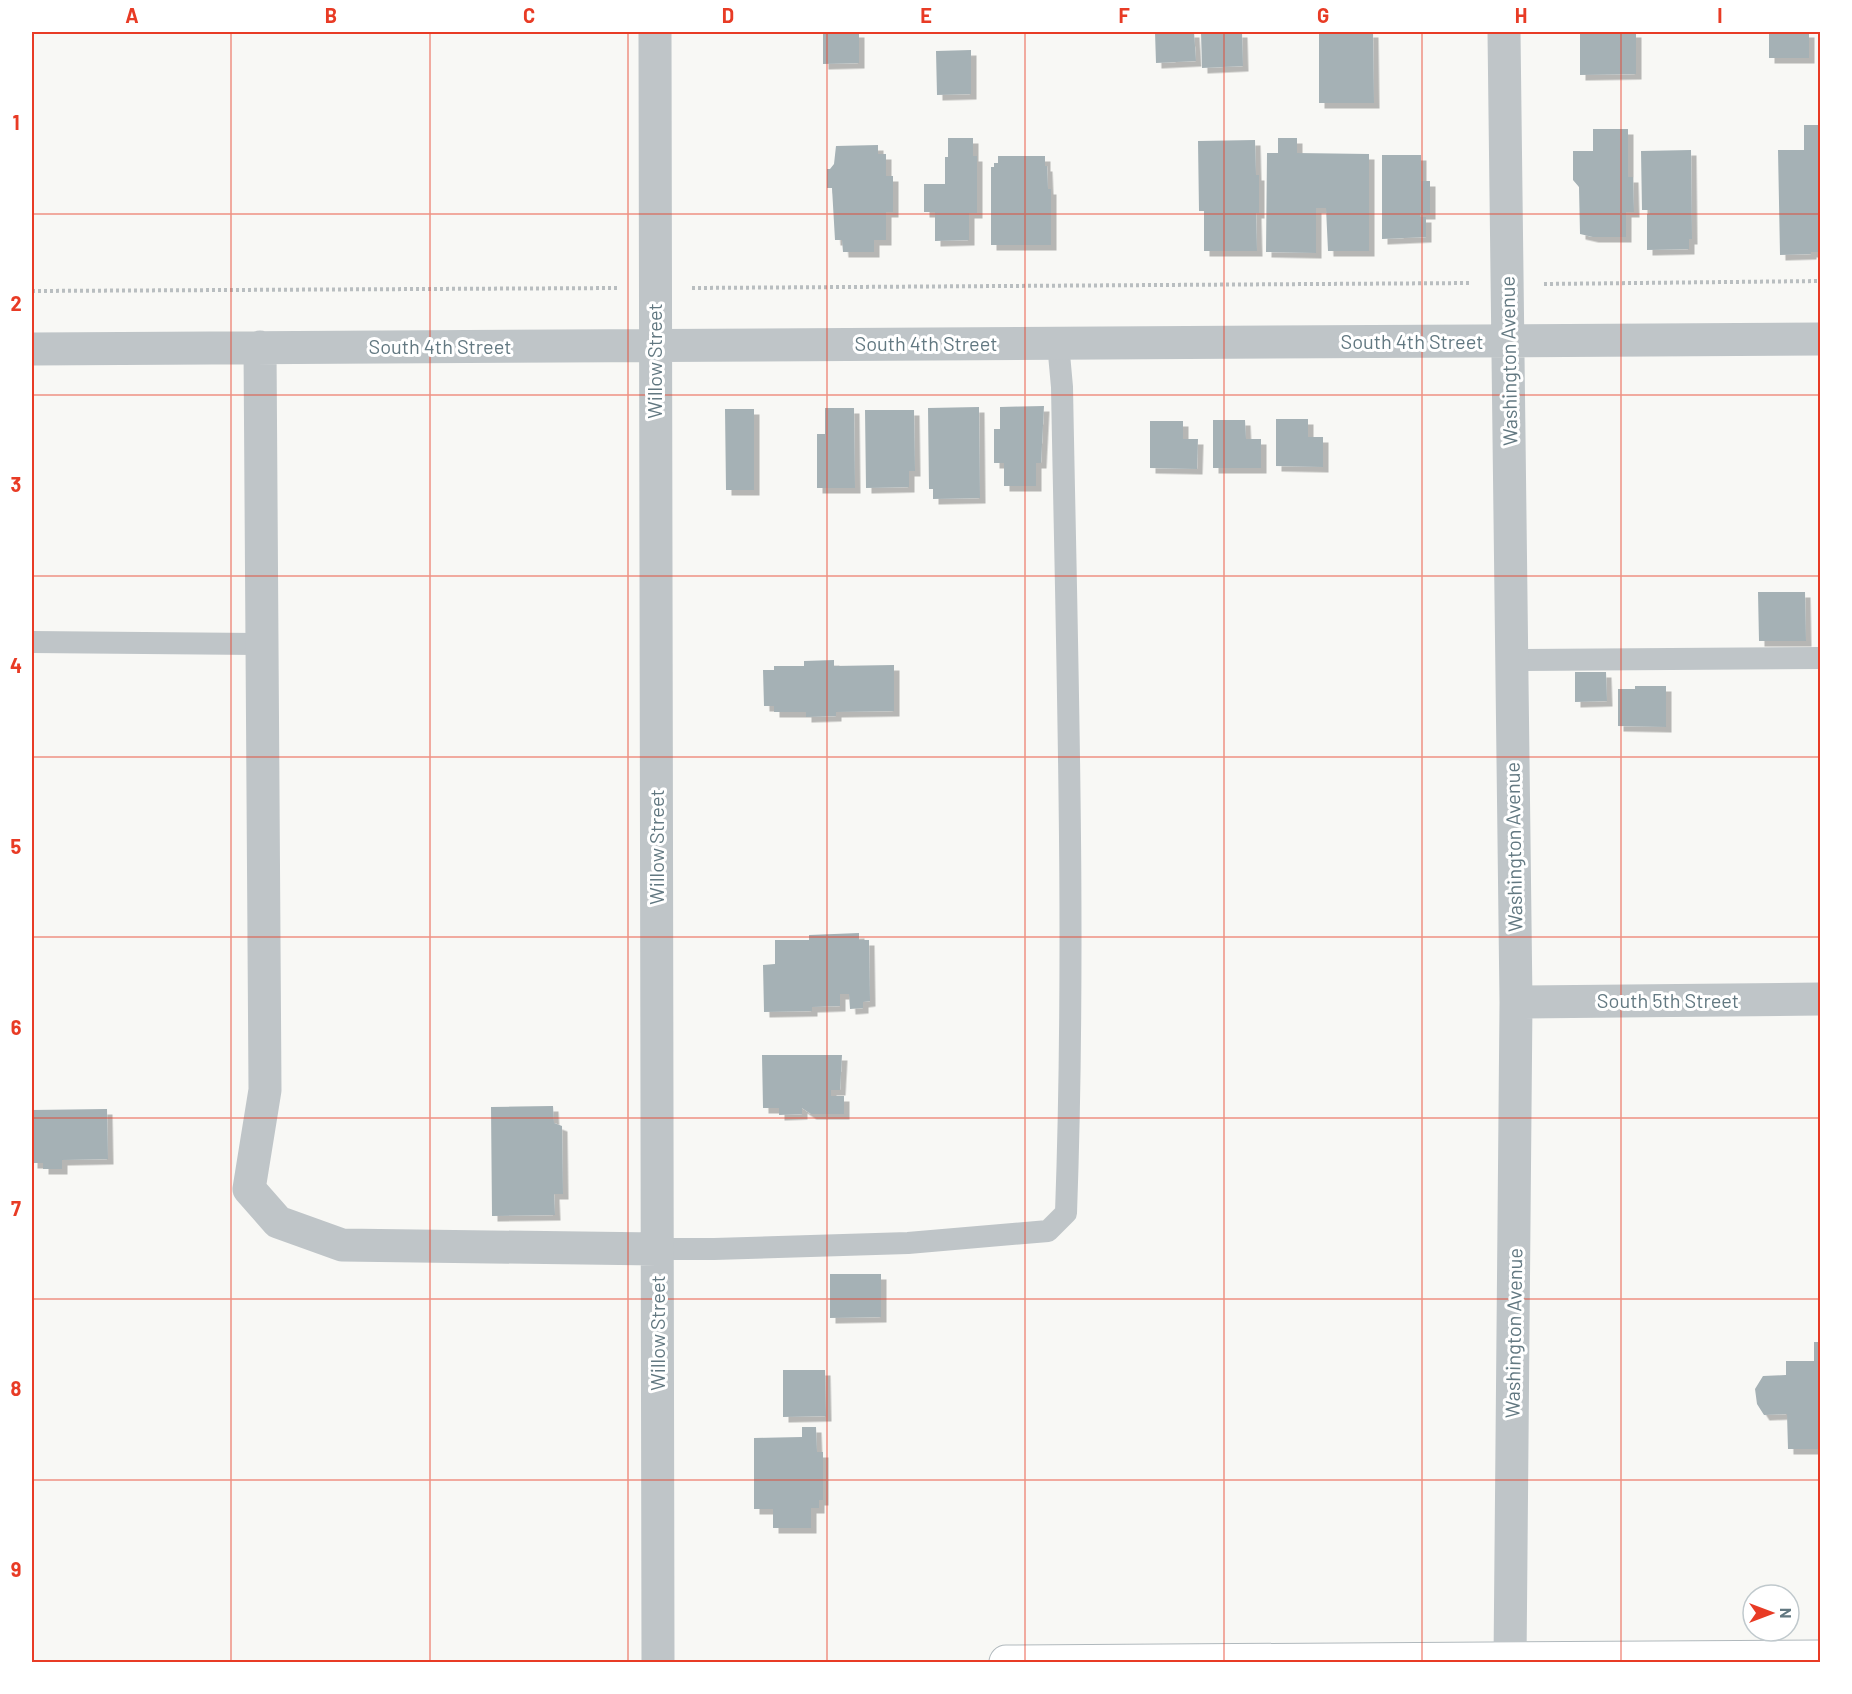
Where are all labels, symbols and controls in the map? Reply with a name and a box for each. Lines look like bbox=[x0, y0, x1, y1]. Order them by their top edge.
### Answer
text: A bbox=[125, 3, 139, 27]
text: B bbox=[325, 3, 337, 27]
text: C bbox=[523, 3, 535, 27]
text: D bbox=[722, 3, 734, 27]
text: E bbox=[920, 3, 932, 27]
text: F bbox=[1118, 3, 1130, 27]
text: G bbox=[1317, 3, 1329, 27]
text: H bbox=[1515, 3, 1527, 27]
text: I bbox=[1717, 3, 1723, 27]
text: 1 bbox=[12, 110, 20, 134]
street label: Washington Avenue bbox=[1495, 276, 1521, 446]
text: 2 bbox=[10, 291, 22, 315]
street label: Willow Street bbox=[642, 303, 666, 419]
street label: South 4th Street bbox=[1340, 329, 1484, 353]
street label: South 4th Street bbox=[854, 331, 998, 355]
street label: South 4th Street bbox=[368, 334, 512, 358]
text: 3 bbox=[11, 472, 21, 496]
text: 4 bbox=[10, 653, 22, 677]
street label: Washington Avenue bbox=[1500, 762, 1526, 932]
street label: Willow Street bbox=[644, 789, 668, 905]
text: 5 bbox=[11, 834, 22, 858]
street label: South 5th Street bbox=[1597, 988, 1739, 1012]
text: 6 bbox=[11, 1015, 22, 1039]
text: 7 bbox=[11, 1196, 21, 1220]
street label: Washington Avenue bbox=[1500, 1248, 1526, 1418]
street label: Willow Street bbox=[645, 1275, 669, 1391]
text: 8 bbox=[11, 1376, 22, 1400]
text: 9 bbox=[11, 1557, 21, 1581]
north arrow bbox=[1741, 1583, 1801, 1643]
text: N bbox=[1777, 1608, 1796, 1618]

